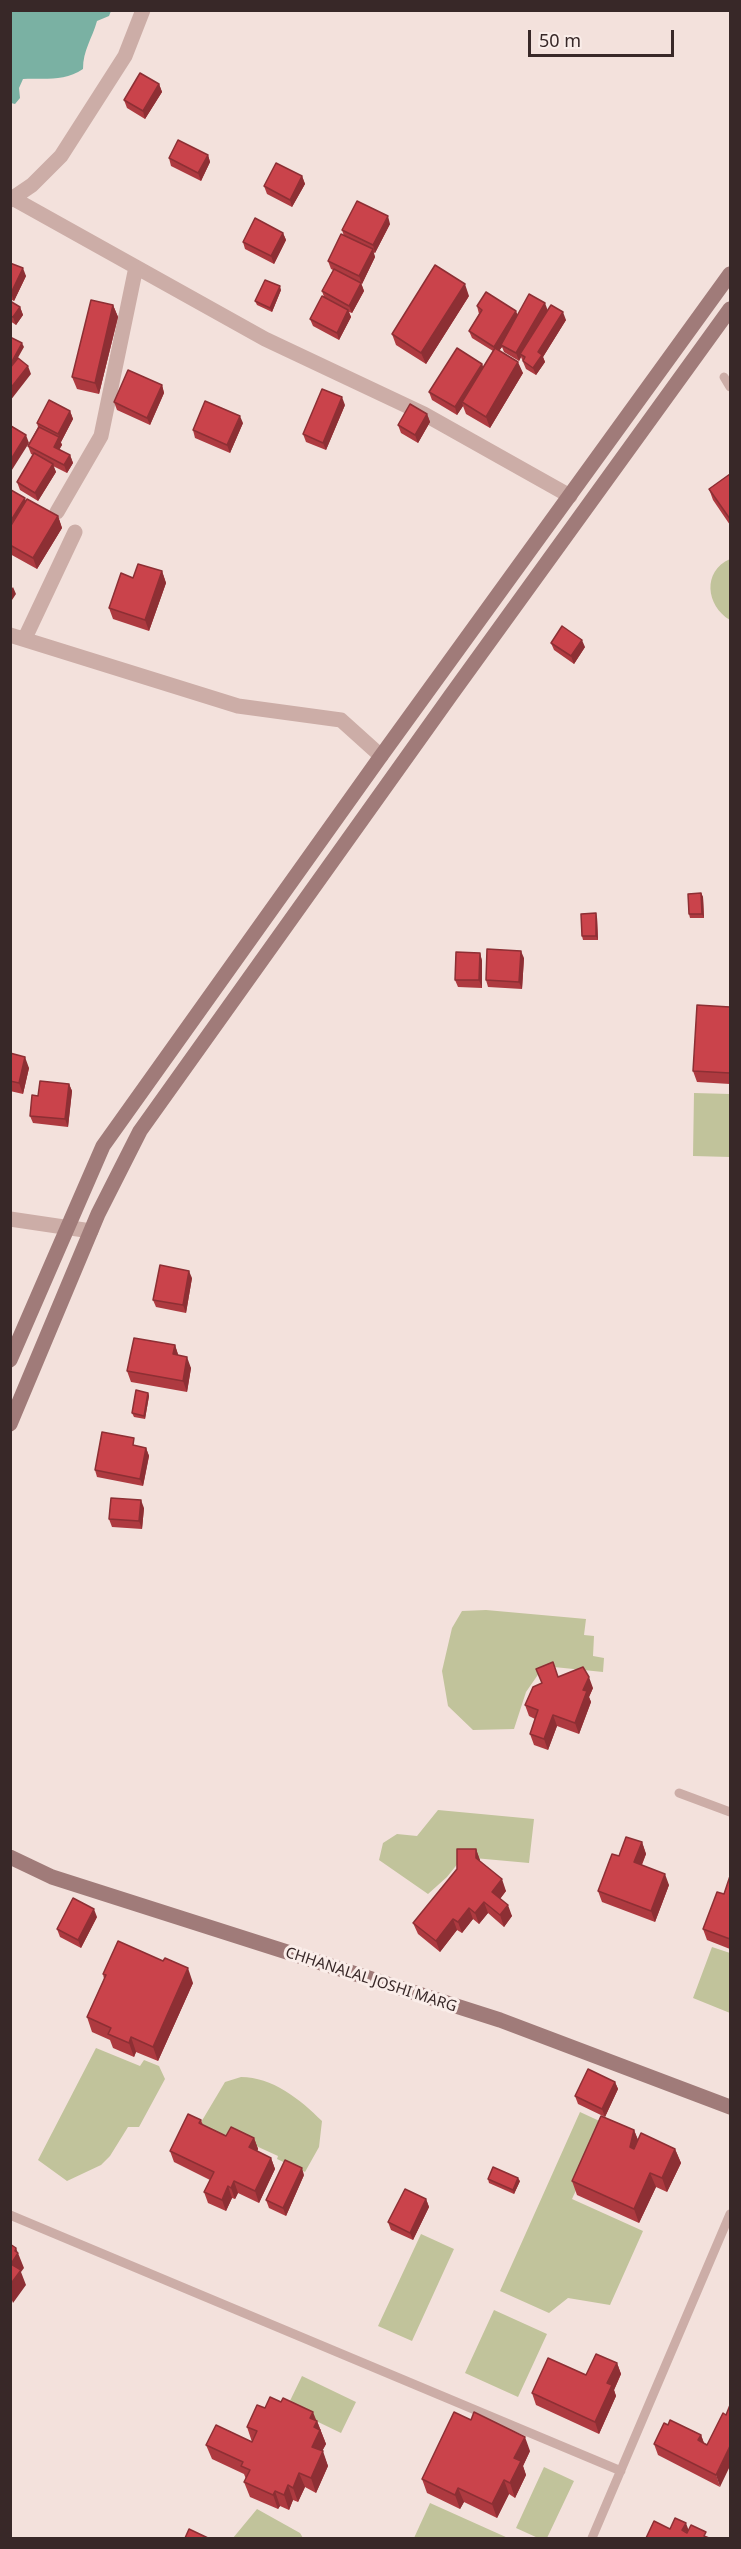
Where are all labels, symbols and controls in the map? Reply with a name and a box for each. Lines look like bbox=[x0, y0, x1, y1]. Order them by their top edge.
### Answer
scale bar bbox=[531, 18, 676, 56]
text: 50 m bbox=[539, 28, 581, 52]
street label: CHHANALAL JOSHI MARG bbox=[283, 1944, 459, 2016]

